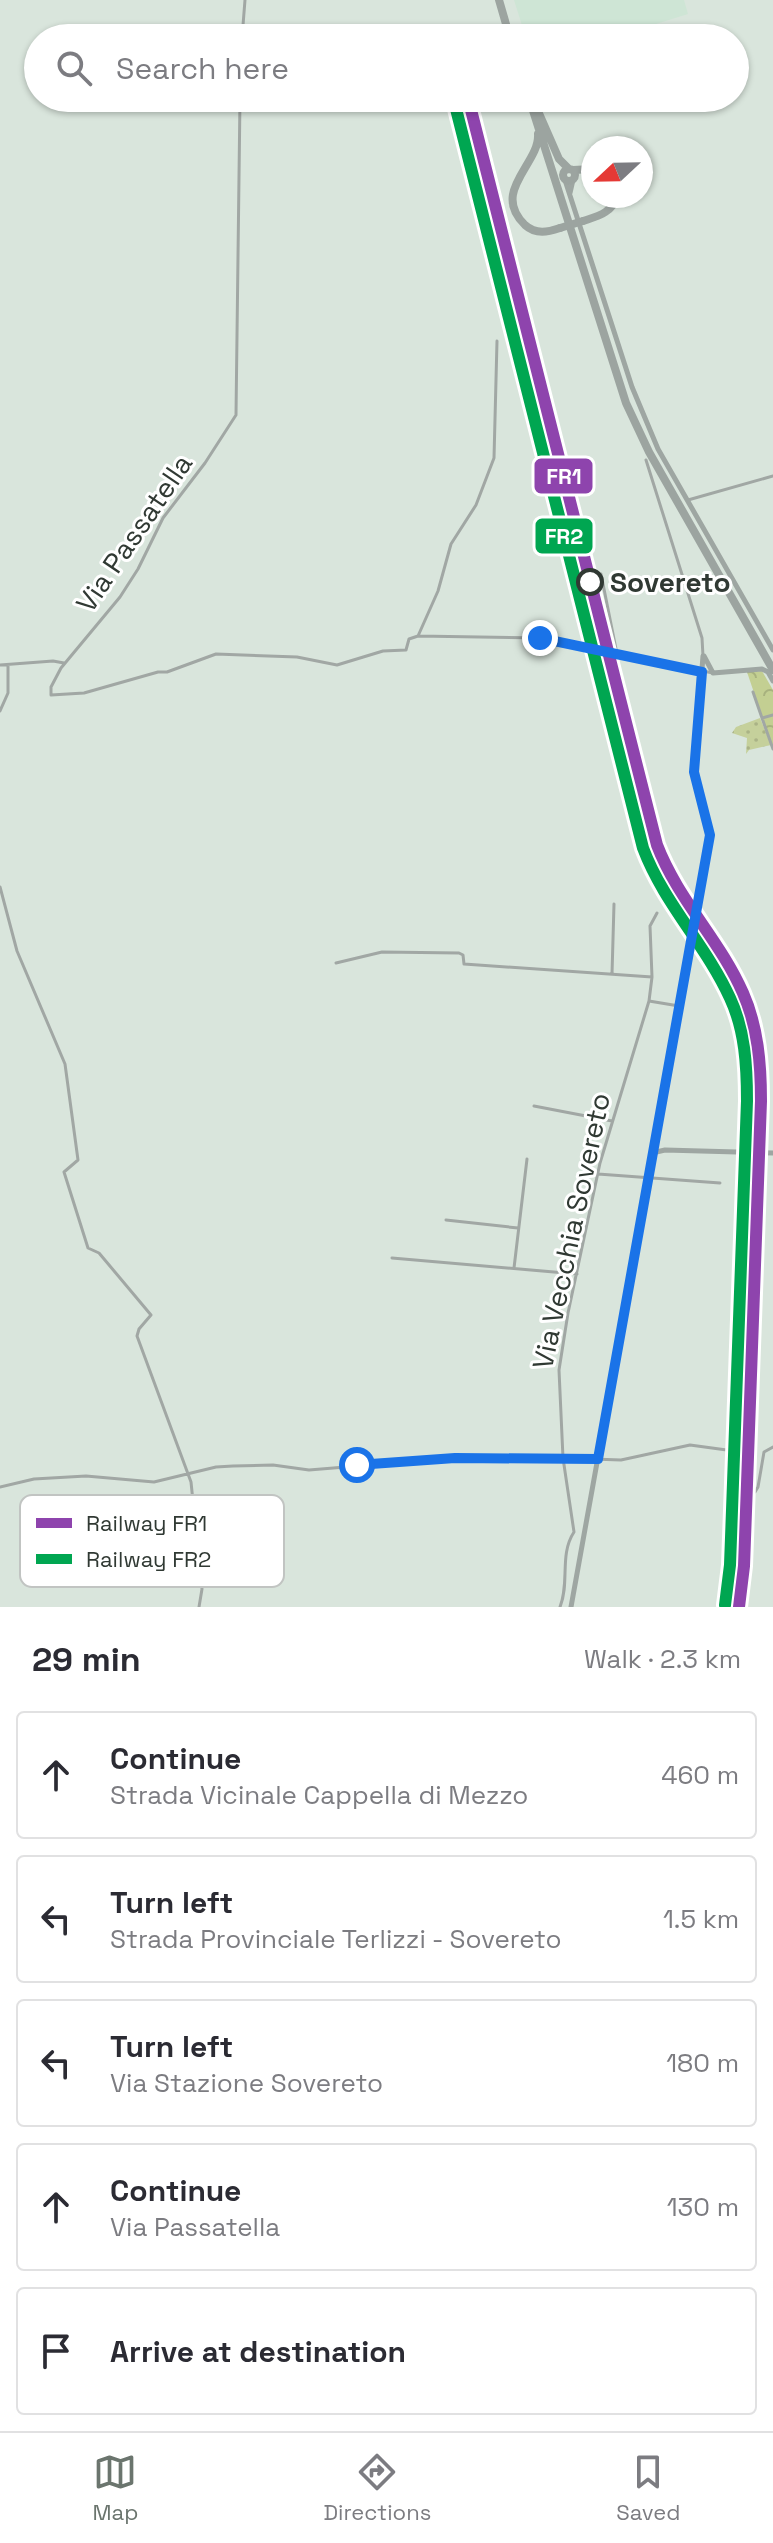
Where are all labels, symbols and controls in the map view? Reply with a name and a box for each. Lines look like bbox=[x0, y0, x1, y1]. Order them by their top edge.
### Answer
search box bbox=[24, 24, 749, 112]
icon: search bbox=[52, 46, 96, 90]
text: Search here bbox=[116, 49, 289, 88]
north arrow bbox=[581, 136, 653, 208]
street label: Via Passatella bbox=[68, 447, 200, 619]
line badge: FR1 bbox=[533, 457, 594, 495]
text: FR1 bbox=[546, 462, 582, 490]
line badge: FR2 bbox=[534, 517, 594, 555]
text: FR2 bbox=[545, 522, 583, 550]
place label: Sovereto bbox=[610, 564, 731, 600]
marker: Sovereto bbox=[577, 569, 603, 595]
route end bbox=[522, 620, 558, 656]
street label: Via Vecchia Sovereto bbox=[524, 1090, 618, 1372]
route start bbox=[339, 1447, 375, 1483]
legend bbox=[20, 1495, 284, 1587]
text: Railway FR1 bbox=[86, 1509, 207, 1537]
text: Railway FR2 bbox=[86, 1545, 211, 1573]
text: 29 min bbox=[32, 1638, 141, 1681]
text: Walk · 2.3 km bbox=[584, 1642, 741, 1676]
text: Continue bbox=[110, 1739, 241, 1778]
icon: ahead bbox=[34, 1753, 78, 1797]
text: 460 m bbox=[661, 1758, 739, 1792]
text: Strada Vicinale Cappella di Mezzo bbox=[110, 1778, 528, 1812]
text: Turn left bbox=[110, 1883, 233, 1922]
icon: left bbox=[34, 1897, 78, 1941]
text: 1.5 km bbox=[663, 1902, 739, 1936]
text: Strada Provinciale Terlizzi - Sovereto bbox=[110, 1922, 562, 1956]
text: Turn left bbox=[110, 2027, 233, 2066]
icon: left bbox=[34, 2041, 78, 2085]
text: 180 m bbox=[666, 2046, 739, 2080]
text: Via Stazione Sovereto bbox=[110, 2066, 383, 2100]
text: Continue bbox=[110, 2171, 241, 2210]
icon: ahead bbox=[34, 2185, 78, 2229]
text: 130 m bbox=[667, 2190, 739, 2224]
text: Via Passatella bbox=[110, 2210, 280, 2244]
icon: arrive bbox=[34, 2329, 78, 2373]
text: Arrive at destination bbox=[110, 2332, 406, 2371]
tab: Map bbox=[93, 2450, 138, 2526]
tab: Directions bbox=[323, 2450, 431, 2526]
tab: Saved bbox=[616, 2450, 680, 2526]

